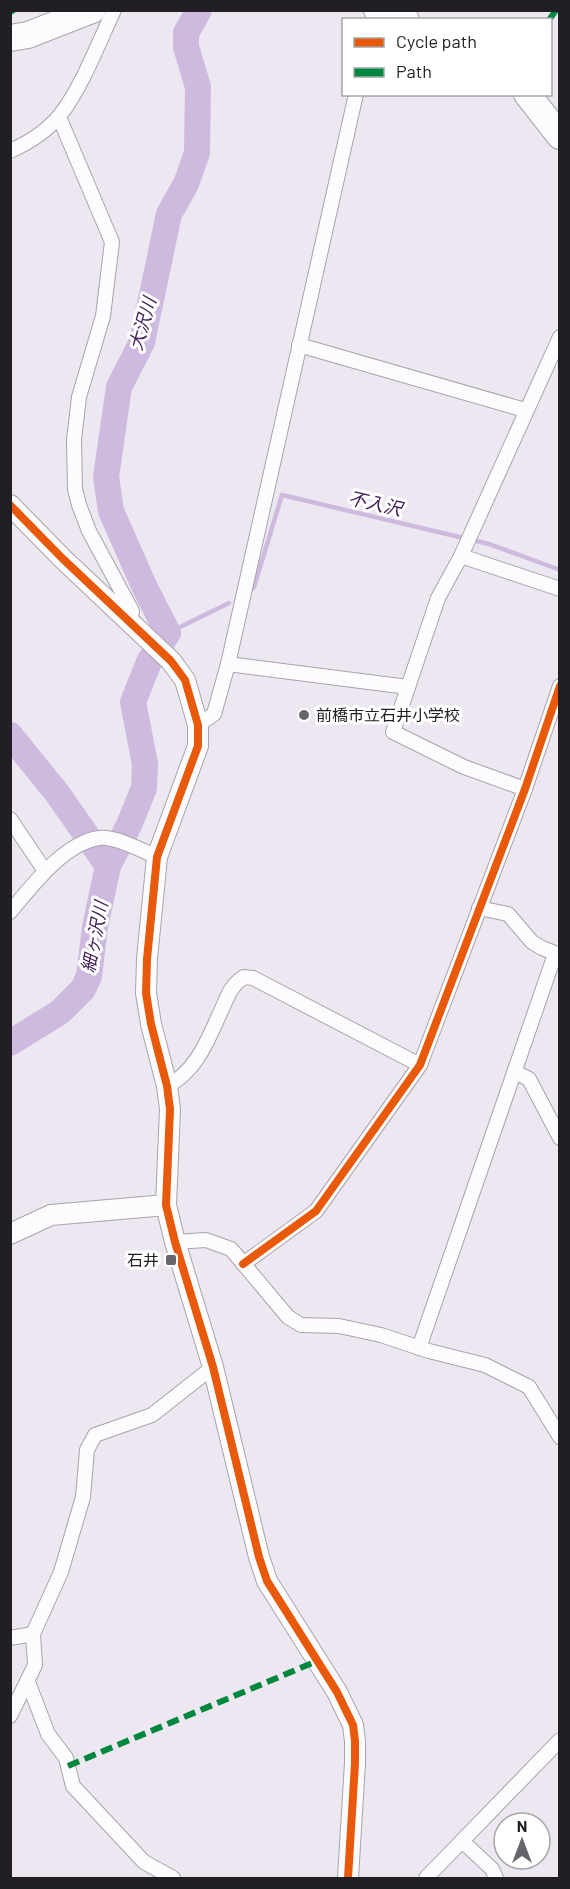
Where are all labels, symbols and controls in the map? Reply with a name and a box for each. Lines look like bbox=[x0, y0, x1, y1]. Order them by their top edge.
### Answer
legend bbox=[342, 18, 552, 96]
text: Cycle path bbox=[396, 30, 477, 52]
text: Path bbox=[396, 60, 432, 82]
water label: 大沢川 bbox=[124, 293, 161, 353]
water label: 不入沢 bbox=[346, 486, 406, 520]
place label: 前橋市立石井小学校 bbox=[316, 705, 460, 724]
marker: 前橋市立石井小学校 bbox=[297, 708, 311, 722]
water label: 細ヶ沢川 bbox=[76, 897, 112, 974]
place label: 石井 bbox=[127, 1250, 159, 1269]
marker: 石井 bbox=[164, 1253, 178, 1267]
north arrow bbox=[492, 1811, 552, 1871]
text: N bbox=[517, 1816, 527, 1835]

